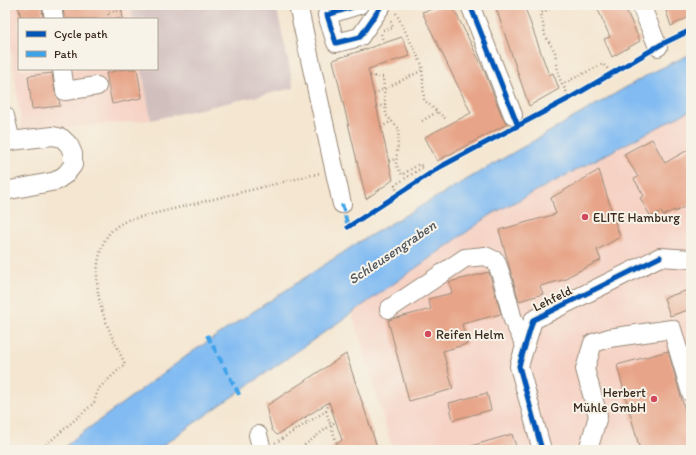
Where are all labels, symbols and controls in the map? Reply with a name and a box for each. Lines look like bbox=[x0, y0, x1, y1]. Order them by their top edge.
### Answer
legend bbox=[18, 18, 158, 70]
text: Cycle path bbox=[54, 27, 108, 41]
text: Path bbox=[54, 47, 77, 61]
place label: ELITE Hamburg bbox=[593, 210, 680, 225]
marker: ELITE Hamburg bbox=[580, 212, 590, 222]
water label: Schleusengraben bbox=[345, 216, 440, 288]
street label: Lehfeld bbox=[530, 283, 574, 314]
place label: Reifen Helm bbox=[436, 327, 504, 342]
marker: Reifen Helm bbox=[423, 329, 433, 339]
place label: Herbert Mühle GmbH bbox=[573, 385, 646, 415]
marker: Herbert Mühle GmbH bbox=[649, 394, 659, 404]

